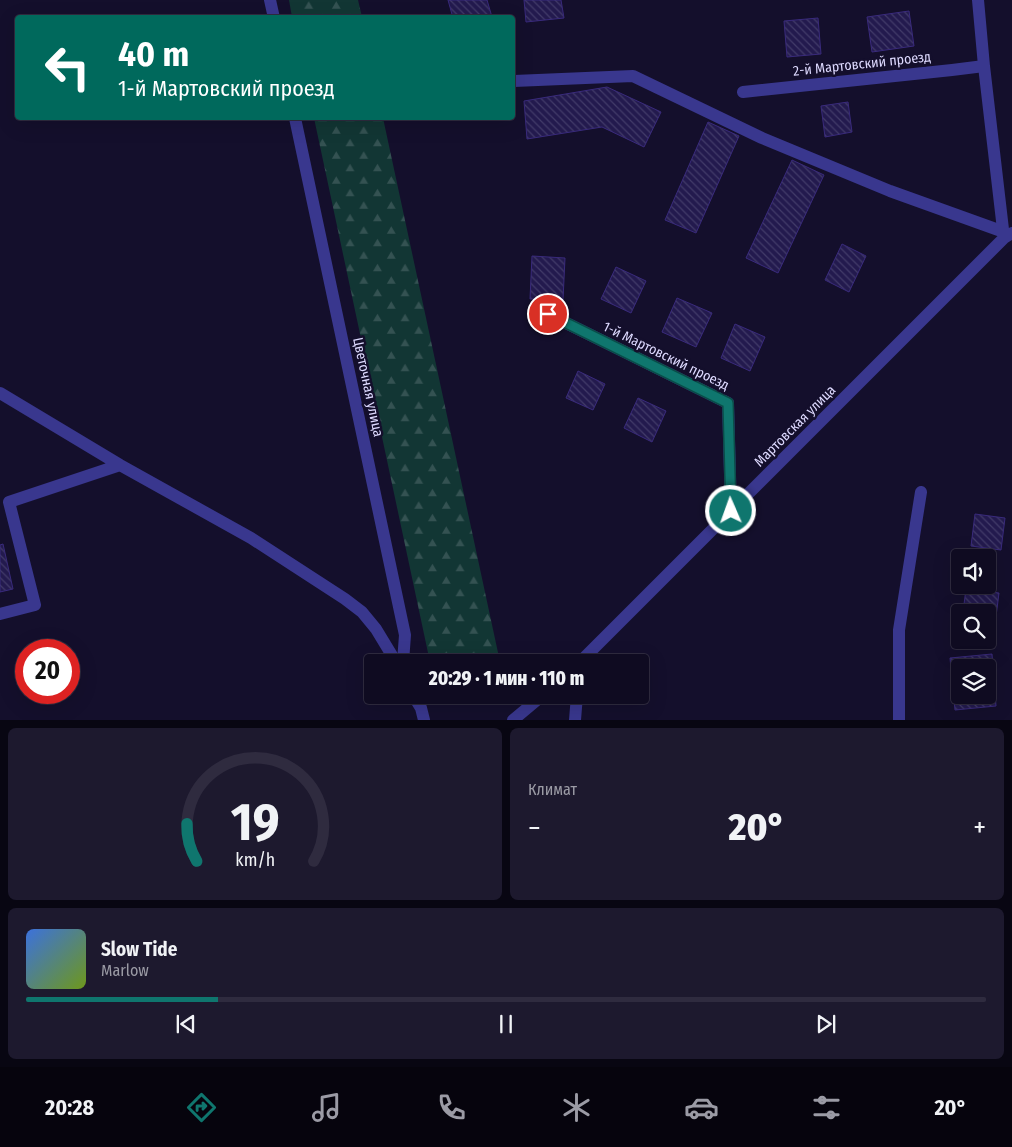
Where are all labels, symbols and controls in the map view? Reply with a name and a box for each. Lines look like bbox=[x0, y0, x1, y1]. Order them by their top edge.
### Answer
text: 40 m bbox=[118, 33, 189, 75]
icon: left bbox=[35, 35, 100, 100]
street label: 2-й Мартовский проезд bbox=[792, 48, 932, 80]
text: 1-й Мартовский проезд bbox=[118, 75, 335, 102]
pin bbox=[527, 293, 569, 335]
icon: arrive bbox=[534, 300, 562, 328]
street label: 1-й Мартовский проезд bbox=[600, 318, 732, 394]
street label: Цветочная улица bbox=[349, 336, 387, 438]
street label: Мартовская улица bbox=[751, 382, 839, 470]
position arrow bbox=[704, 484, 756, 536]
map controls bbox=[951, 549, 996, 704]
button: sound bbox=[951, 549, 996, 594]
button: search bbox=[951, 604, 996, 649]
speed limit sign: 20 bbox=[15, 639, 80, 704]
button: layers bbox=[951, 659, 996, 704]
text: 20:29 · 1 мин · 110 m bbox=[429, 667, 584, 690]
text: Климат bbox=[528, 780, 577, 799]
text: 19 bbox=[231, 791, 279, 854]
text: 20° bbox=[729, 804, 785, 850]
text: − bbox=[528, 811, 541, 844]
text: + bbox=[973, 811, 986, 844]
text: km/h bbox=[235, 849, 275, 871]
text: Slow Tide bbox=[101, 938, 177, 961]
text: Marlow bbox=[101, 961, 149, 980]
icon: previous bbox=[172, 1010, 200, 1038]
icon: pause bbox=[492, 1010, 520, 1038]
icon: next bbox=[812, 1010, 840, 1038]
icon: directions bbox=[184, 1090, 219, 1125]
icon: music bbox=[309, 1090, 344, 1125]
icon: phone bbox=[434, 1090, 469, 1125]
icon: climate bbox=[559, 1090, 594, 1125]
icon: car bbox=[684, 1090, 719, 1125]
icon: filters bbox=[809, 1090, 844, 1125]
text: 20:28 bbox=[45, 1094, 94, 1121]
text: 20° bbox=[934, 1094, 967, 1121]

